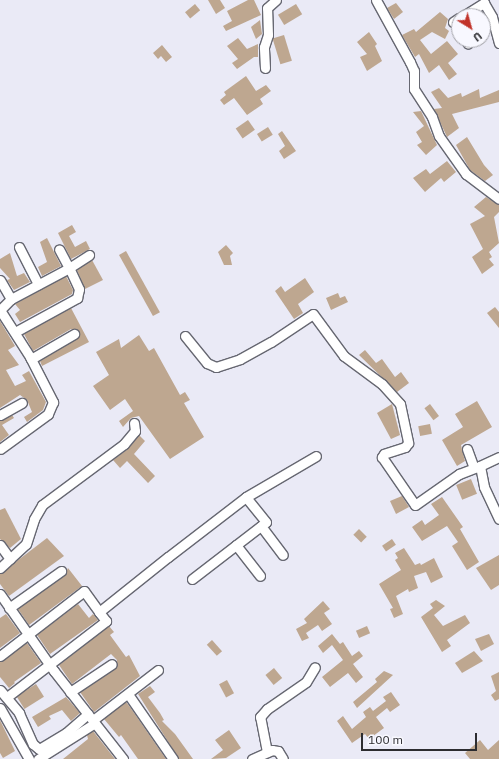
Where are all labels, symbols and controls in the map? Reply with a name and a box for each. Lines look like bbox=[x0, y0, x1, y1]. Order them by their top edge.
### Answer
north arrow bbox=[451, 8, 491, 48]
text: U bbox=[470, 29, 485, 45]
scale bar bbox=[363, 725, 479, 751]
text: 100 m bbox=[368, 732, 403, 747]

